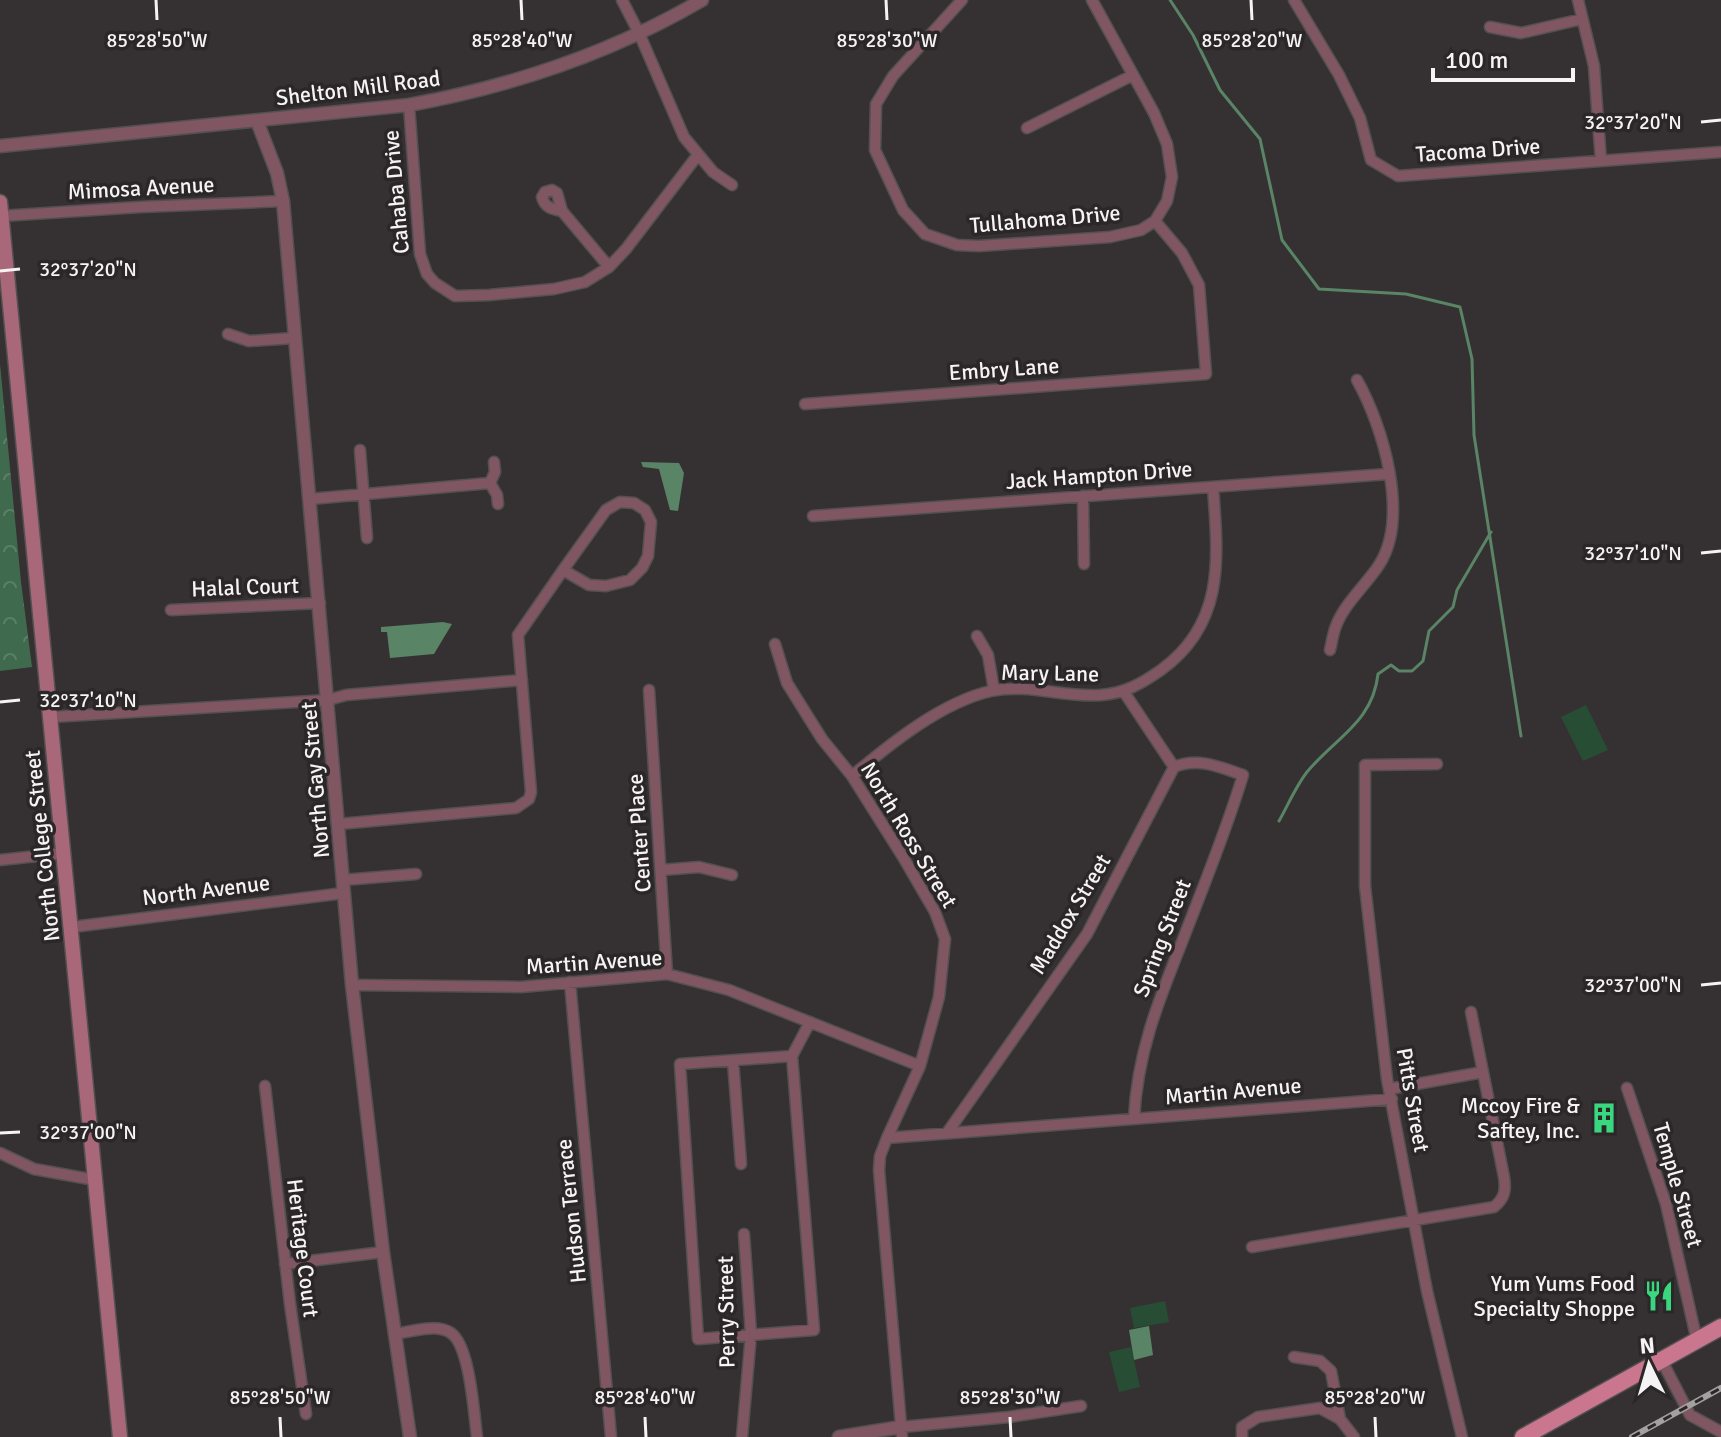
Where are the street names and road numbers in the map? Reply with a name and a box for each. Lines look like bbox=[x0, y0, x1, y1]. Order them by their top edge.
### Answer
street label: Shelton Mill Road bbox=[274, 65, 442, 111]
street label: Cahaba Drive bbox=[377, 129, 415, 255]
street label: Tacoma Drive bbox=[1415, 132, 1541, 168]
street label: Mimosa Avenue bbox=[67, 171, 215, 205]
street label: Tullahoma Drive bbox=[969, 199, 1121, 239]
street label: Embry Lane bbox=[948, 352, 1060, 386]
street label: Jack Hampton Drive bbox=[1005, 455, 1193, 495]
street label: Halal Court bbox=[191, 572, 300, 602]
street label: Mary Lane bbox=[1001, 659, 1099, 687]
street label: North Gay Street bbox=[295, 700, 335, 859]
street label: North College Street bbox=[18, 749, 65, 943]
street label: North Ross Street bbox=[855, 757, 963, 913]
street label: Center Place bbox=[621, 773, 657, 893]
street label: Maddox Street bbox=[1024, 849, 1117, 979]
street label: North Avenue bbox=[141, 869, 271, 911]
street label: Spring Street bbox=[1127, 875, 1197, 1001]
street label: Martin Avenue bbox=[525, 944, 663, 980]
street label: Pitts Street bbox=[1391, 1046, 1436, 1155]
street label: Martin Avenue bbox=[1164, 1072, 1302, 1110]
street label: Temple Street bbox=[1647, 1119, 1709, 1251]
street label: Hudson Terrace bbox=[550, 1138, 592, 1284]
street label: Heritage Court bbox=[281, 1177, 325, 1319]
street label: Perry Street bbox=[712, 1255, 740, 1368]

